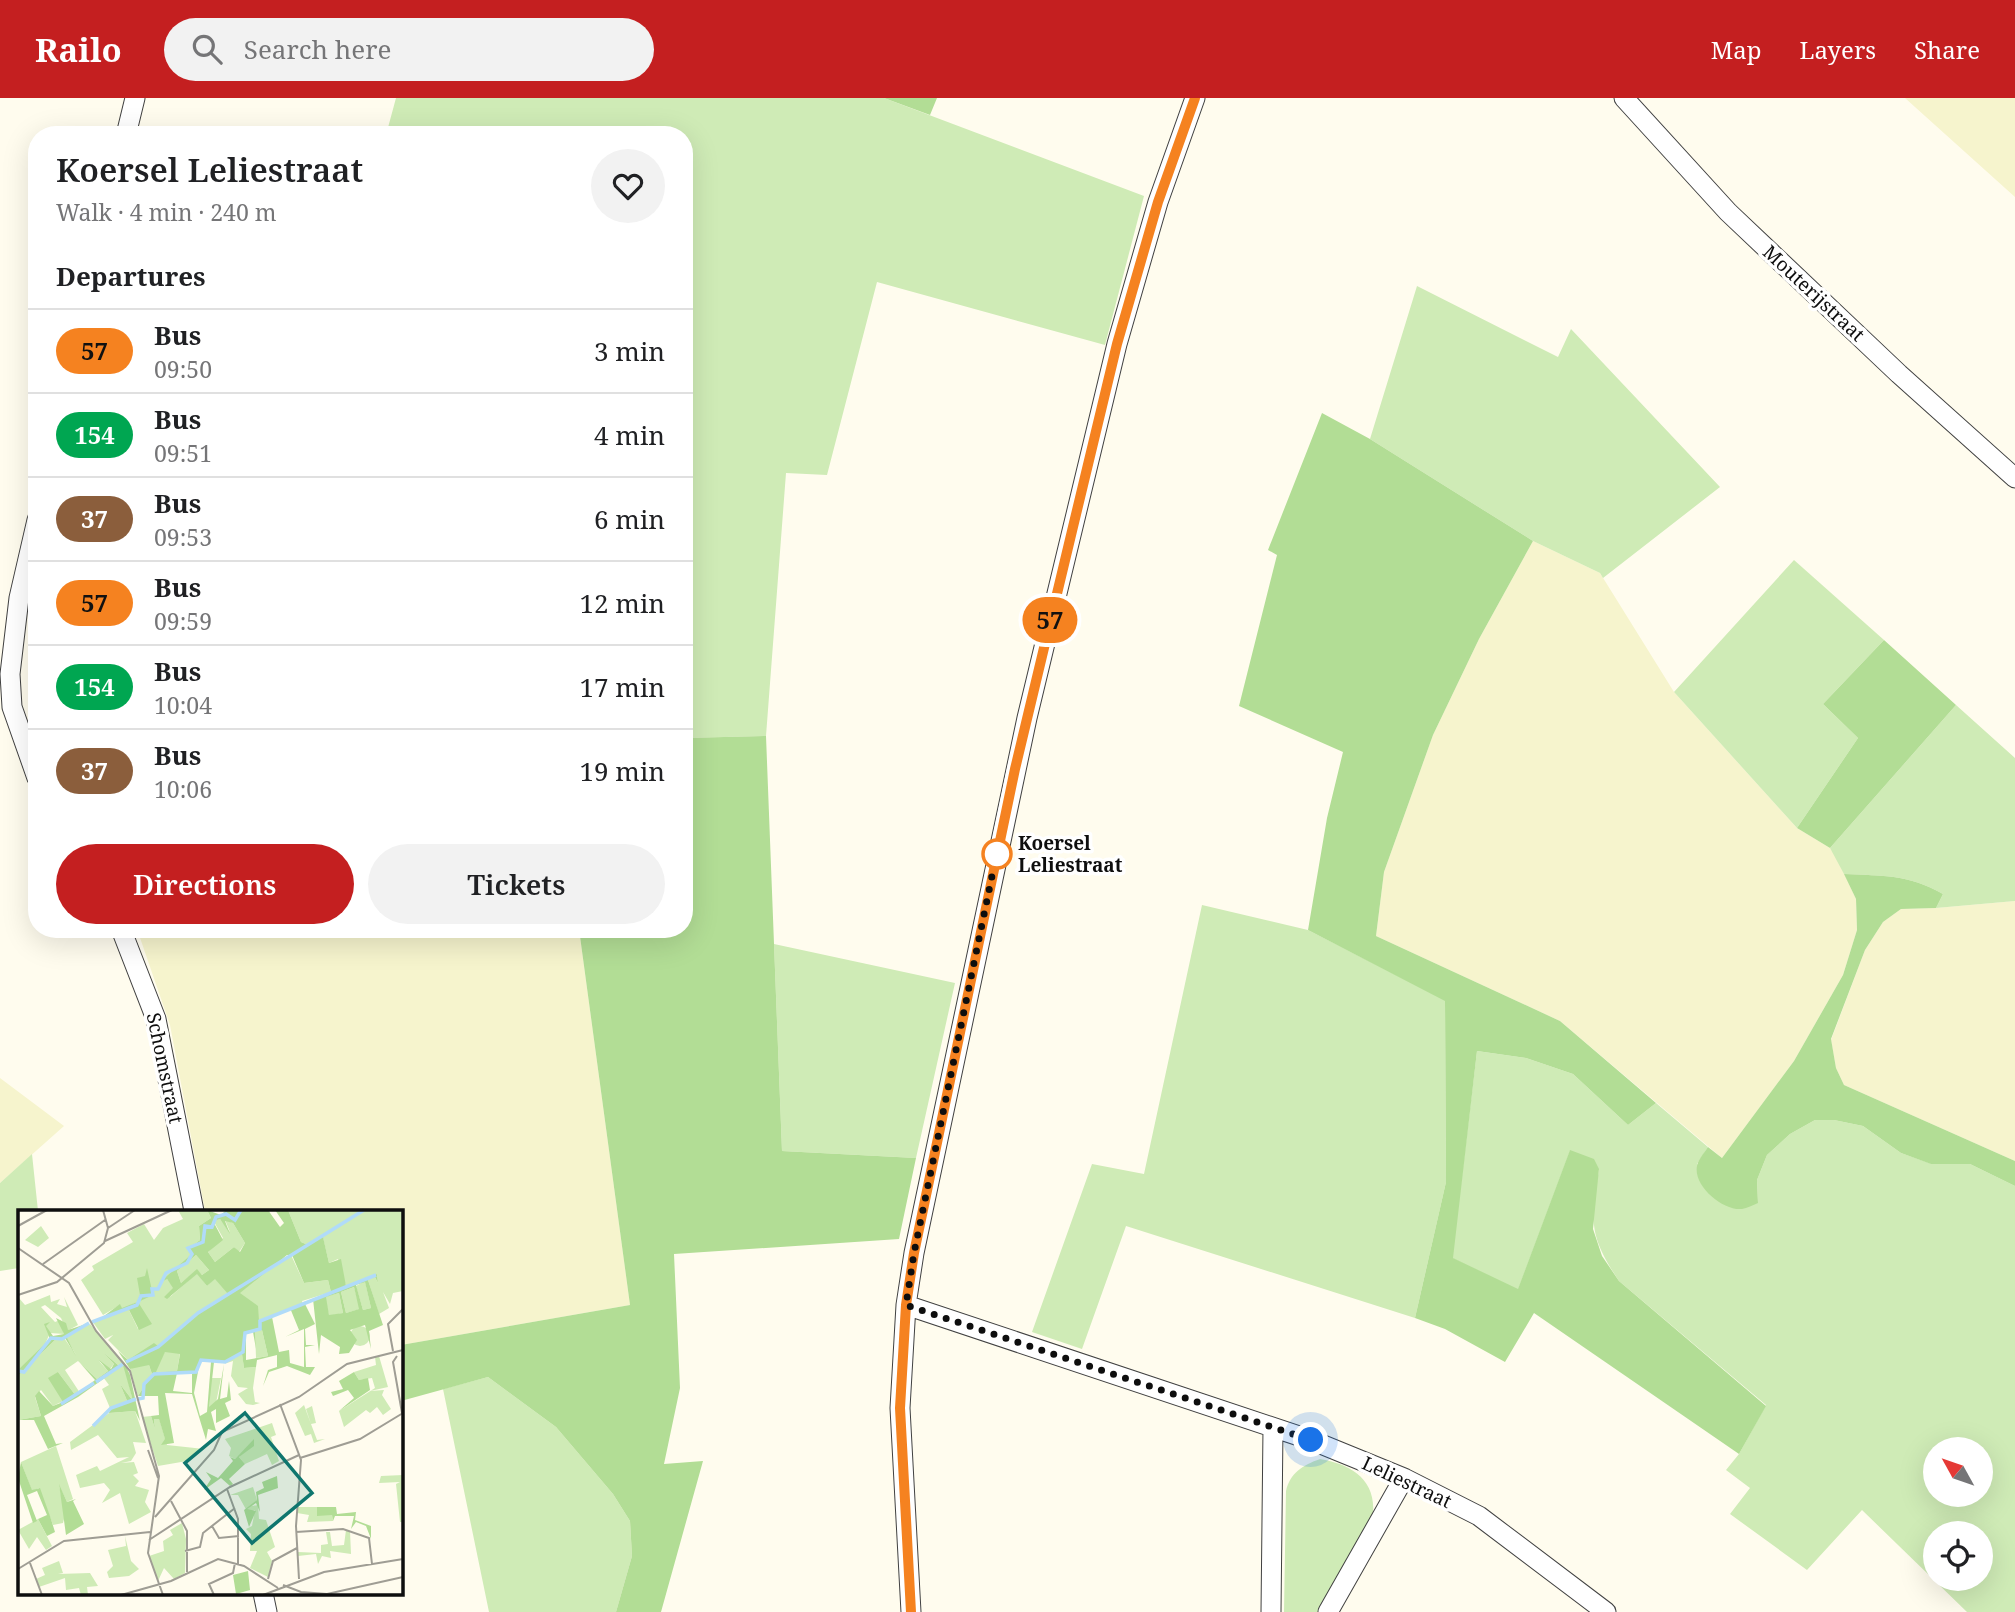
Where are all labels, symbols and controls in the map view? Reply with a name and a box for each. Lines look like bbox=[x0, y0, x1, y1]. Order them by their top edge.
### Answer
search box bbox=[164, 18, 654, 81]
text: Railo bbox=[35, 27, 122, 72]
icon: search bbox=[188, 30, 226, 68]
text: Search here bbox=[244, 31, 391, 67]
text: Map bbox=[1711, 33, 1762, 66]
text: Layers bbox=[1800, 33, 1876, 66]
text: Share bbox=[1914, 33, 1980, 66]
text: Koersel Leliestraat bbox=[56, 147, 363, 192]
button: heart bbox=[591, 149, 665, 223]
text: Walk · 4 min · 240 m bbox=[56, 196, 276, 228]
street label: Mouterijstraat bbox=[1757, 239, 1871, 347]
text: Departures bbox=[56, 258, 206, 294]
text: Bus bbox=[154, 317, 201, 353]
text: 3 min bbox=[594, 333, 665, 369]
text: 57 bbox=[81, 334, 108, 367]
text: 09:50 bbox=[154, 353, 212, 385]
text: Bus bbox=[154, 401, 201, 437]
text: 4 min bbox=[594, 417, 665, 453]
text: 154 bbox=[74, 418, 115, 451]
text: 09:51 bbox=[154, 437, 212, 469]
text: Bus bbox=[154, 485, 201, 521]
text: 6 min bbox=[594, 501, 665, 537]
text: 37 bbox=[81, 502, 108, 535]
text: 09:53 bbox=[154, 521, 212, 553]
text: Bus bbox=[154, 569, 201, 605]
text: 12 min bbox=[580, 585, 665, 621]
text: 57 bbox=[81, 586, 108, 619]
line badge: 57 bbox=[1018, 597, 1082, 643]
text: 57 bbox=[1036, 603, 1064, 636]
text: 09:59 bbox=[154, 605, 212, 637]
text: Bus bbox=[154, 653, 201, 689]
text: 17 min bbox=[580, 669, 665, 705]
text: 154 bbox=[74, 670, 115, 703]
text: 10:04 bbox=[154, 689, 212, 721]
text: Bus bbox=[154, 737, 201, 773]
text: 19 min bbox=[580, 753, 665, 789]
text: 37 bbox=[81, 754, 108, 787]
text: 10:06 bbox=[154, 773, 212, 805]
place label: Koersel Leliestraat bbox=[1018, 830, 1123, 878]
marker: Koersel Leliestraat bbox=[982, 839, 1012, 869]
button: Directions bbox=[56, 844, 354, 924]
button: Tickets bbox=[368, 844, 665, 924]
street label: Schomstraat bbox=[141, 1010, 189, 1126]
inset map bbox=[18, 1210, 402, 1594]
your location bbox=[1293, 1422, 1328, 1457]
north arrow bbox=[1923, 1437, 1993, 1507]
map controls bbox=[1923, 1437, 1993, 1591]
street label: Leliestraat bbox=[1358, 1450, 1456, 1514]
button: locate bbox=[1923, 1521, 1993, 1591]

